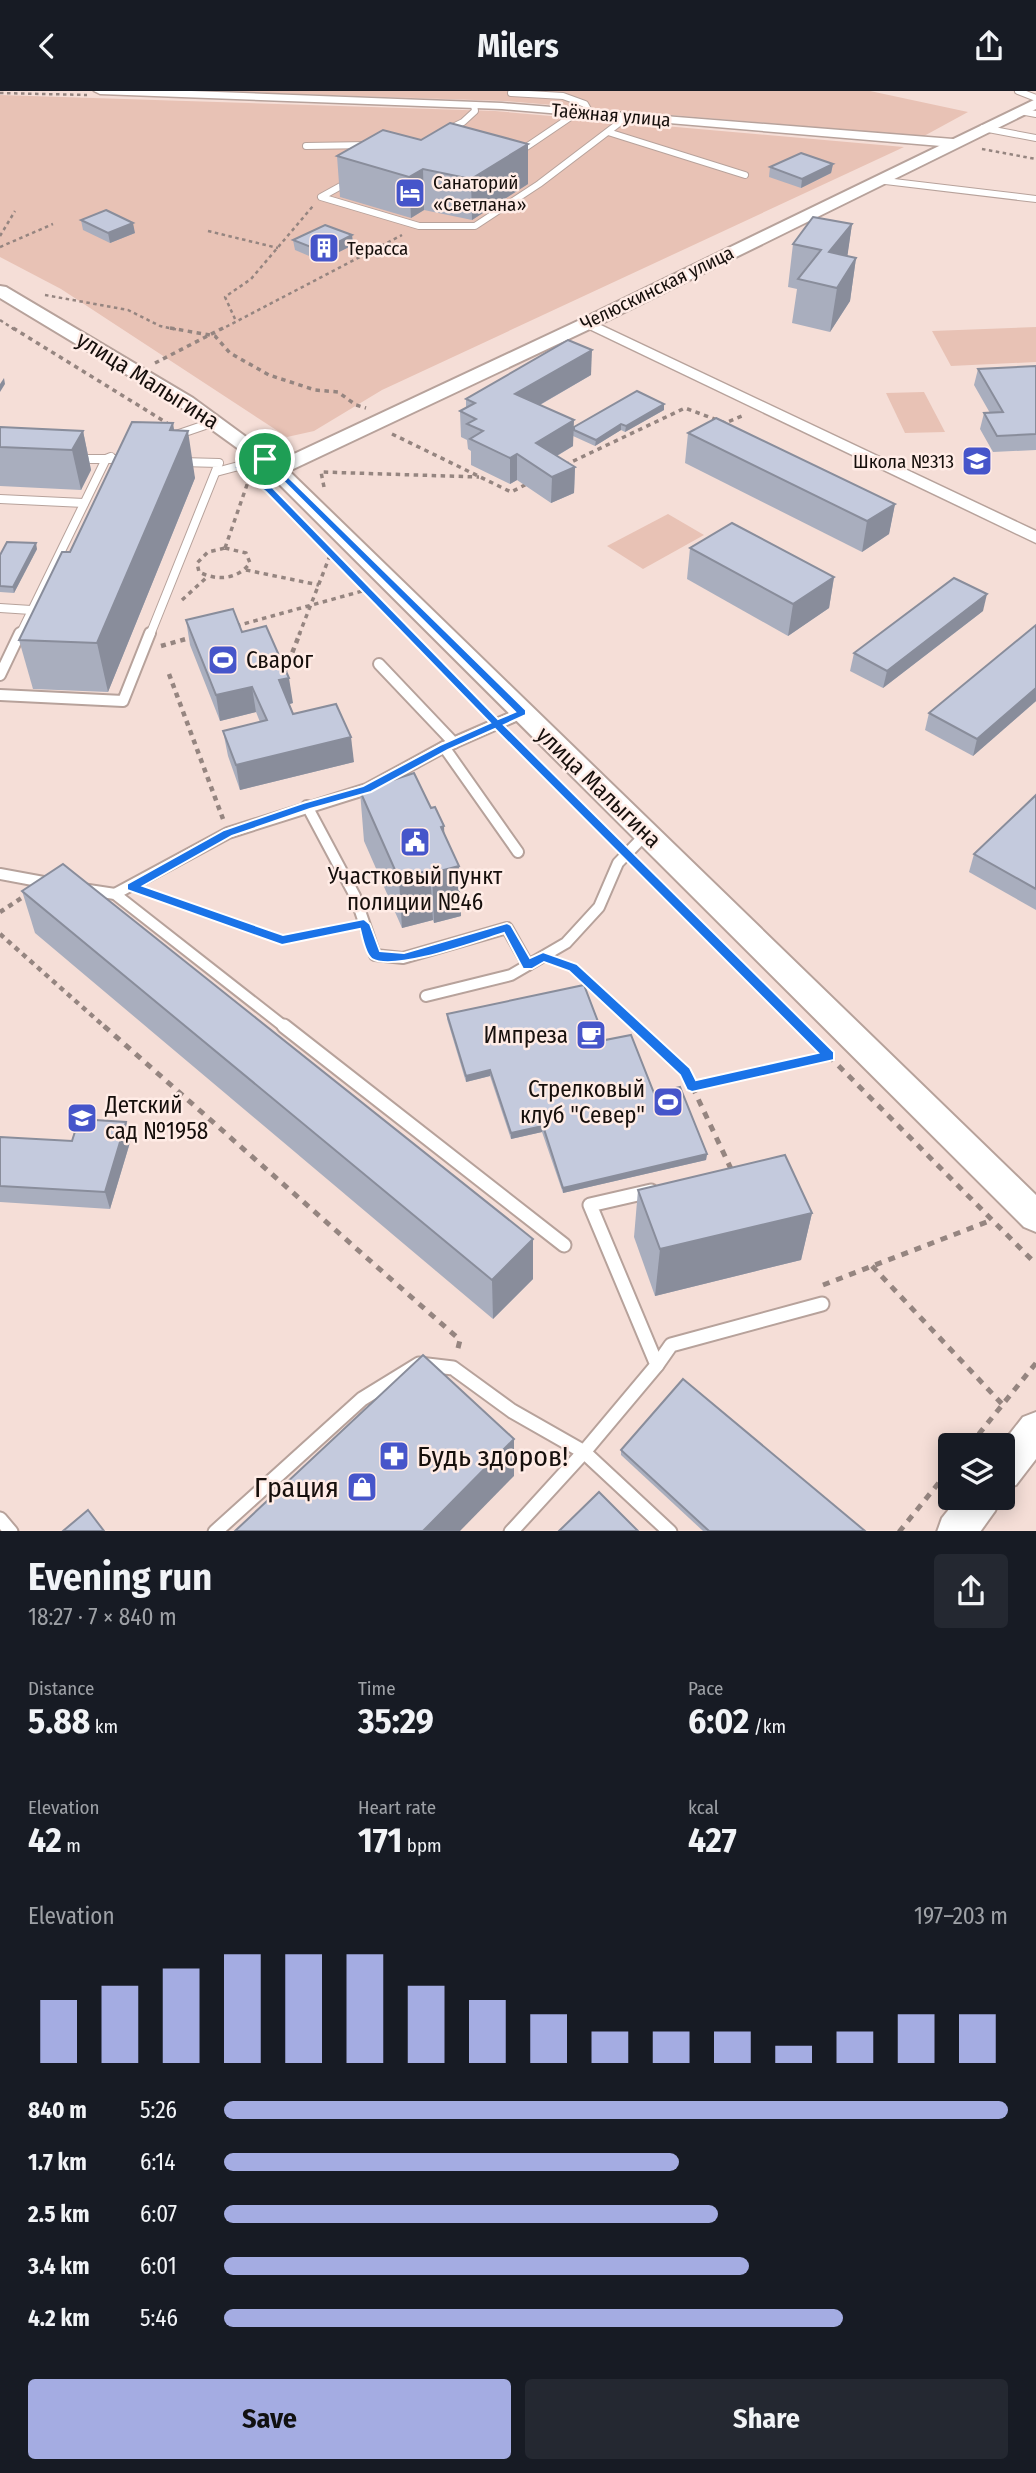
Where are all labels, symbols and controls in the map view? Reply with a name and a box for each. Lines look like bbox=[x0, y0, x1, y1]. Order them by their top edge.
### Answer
icon: back bbox=[28, 27, 66, 65]
text: Milers bbox=[477, 27, 559, 65]
icon: share bbox=[970, 27, 1008, 65]
street label: Таёжная улица bbox=[550, 98, 672, 132]
place label: Санаторий «Светлана» bbox=[433, 171, 527, 216]
hotel icon: Санаторий «Светлана» bbox=[393, 176, 427, 210]
building icon: Терасса bbox=[307, 231, 341, 265]
place label: Терасса bbox=[347, 237, 408, 260]
street label: Челюскинская улица bbox=[577, 241, 737, 335]
street label: улица Малыгина bbox=[72, 325, 224, 435]
pin bbox=[235, 429, 295, 489]
icon: arrive bbox=[246, 440, 284, 478]
school or university icon: Школа №313 bbox=[960, 444, 994, 478]
place label: Школа №313 bbox=[853, 450, 954, 473]
sports icon: Сварог bbox=[206, 643, 240, 677]
place label: Сварог bbox=[246, 646, 313, 674]
street label: улица Малыгина bbox=[531, 720, 667, 854]
public building icon: Участковый пункт полиции №46 bbox=[398, 825, 432, 859]
place label: Участковый пункт полиции №46 bbox=[327, 862, 503, 916]
cafe icon: Импреза bbox=[574, 1018, 608, 1052]
place label: Импреза bbox=[484, 1021, 568, 1049]
place label: Стрелковый клуб "Север" bbox=[520, 1075, 645, 1129]
sports icon: Стрелковый клуб "Север" bbox=[651, 1085, 685, 1119]
place label: Детский сад №1958 bbox=[104, 1091, 208, 1145]
school or university icon: Детский сад №1958 bbox=[65, 1101, 99, 1135]
map controls bbox=[938, 1433, 1015, 1510]
button: layers bbox=[938, 1433, 1015, 1510]
pharmacy icon: Будь здоров! bbox=[377, 1439, 411, 1473]
place label: Будь здоров! bbox=[417, 1440, 569, 1473]
shop icon: Грация bbox=[345, 1470, 379, 1504]
place label: Грация bbox=[254, 1471, 339, 1504]
text: Evening run bbox=[28, 1554, 212, 1600]
button: share bbox=[934, 1554, 1008, 1628]
text: 18:27 · 7 × 840 m bbox=[28, 1603, 177, 1631]
text: Distance bbox=[28, 1677, 95, 1700]
text: Time bbox=[358, 1677, 396, 1700]
text: Pace bbox=[688, 1677, 723, 1700]
text: 5.88 bbox=[28, 1700, 90, 1742]
text: 35:29 bbox=[358, 1700, 434, 1742]
text: 6:02 bbox=[688, 1700, 749, 1742]
text: km bbox=[90, 1715, 118, 1738]
text: /km bbox=[749, 1715, 786, 1738]
text: Elevation bbox=[28, 1796, 100, 1819]
text: Heart rate bbox=[358, 1796, 436, 1819]
text: kcal bbox=[688, 1796, 719, 1819]
text: 42 bbox=[28, 1819, 62, 1861]
text: 171 bbox=[358, 1819, 402, 1861]
text: 427 bbox=[688, 1819, 737, 1861]
text: m bbox=[62, 1834, 81, 1857]
text: bpm bbox=[402, 1834, 442, 1857]
text: Elevation bbox=[28, 1902, 115, 1930]
text: 197–203 m bbox=[914, 1902, 1008, 1930]
text: 840 m bbox=[28, 2096, 87, 2124]
text: 5:26 bbox=[140, 2096, 177, 2124]
text: 1.7 km bbox=[28, 2148, 87, 2176]
text: 6:14 bbox=[140, 2148, 175, 2176]
text: 2.5 km bbox=[28, 2200, 89, 2228]
text: 6:07 bbox=[140, 2200, 177, 2228]
text: 3.4 km bbox=[28, 2252, 90, 2280]
text: 6:01 bbox=[140, 2252, 177, 2280]
text: 4.2 km bbox=[28, 2304, 90, 2332]
text: 5:46 bbox=[140, 2304, 178, 2332]
button: Save bbox=[28, 2379, 511, 2459]
button: Share bbox=[525, 2379, 1008, 2459]

